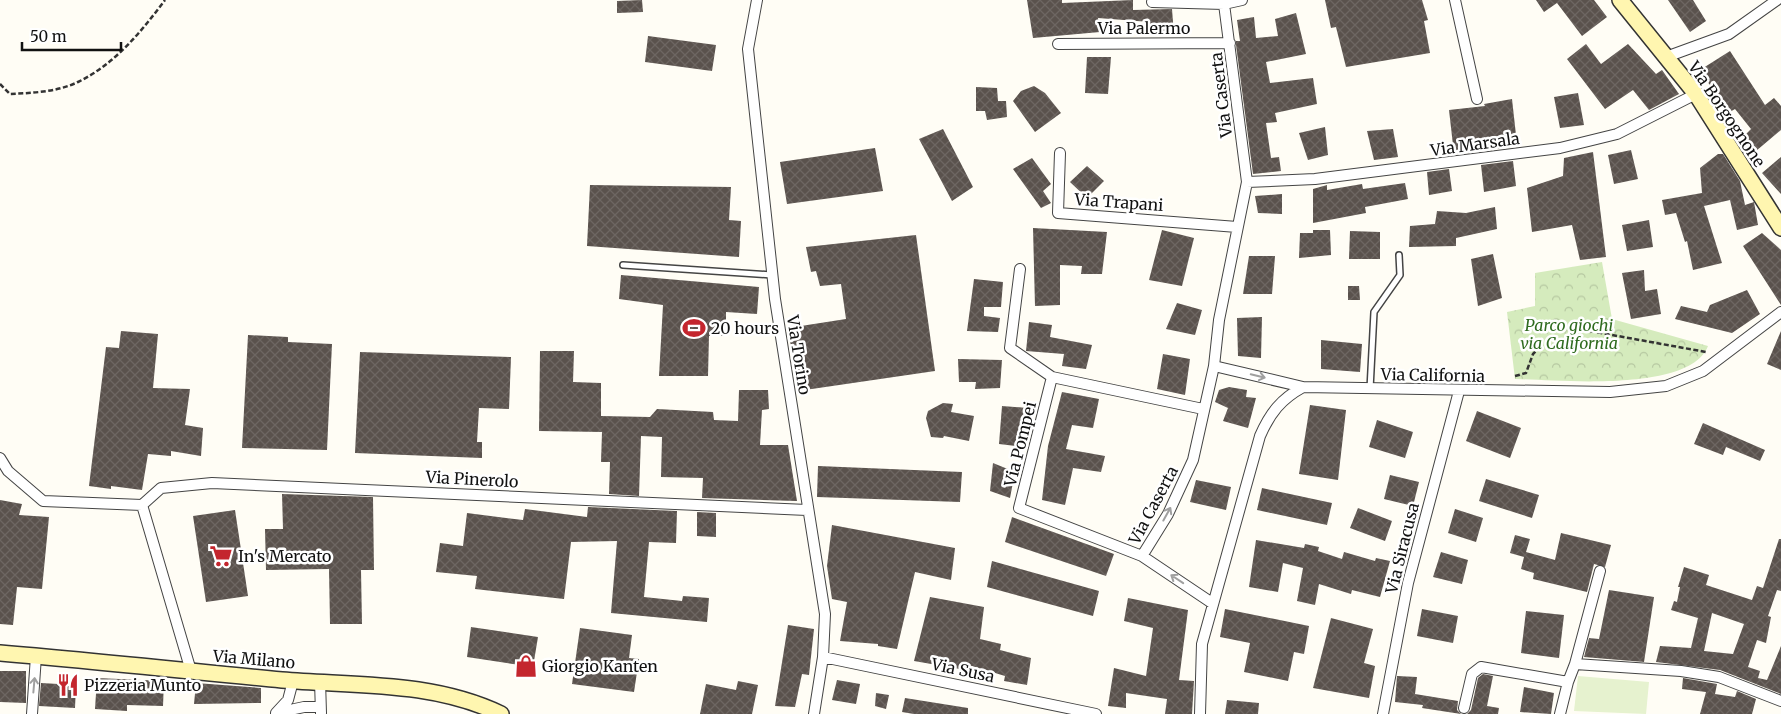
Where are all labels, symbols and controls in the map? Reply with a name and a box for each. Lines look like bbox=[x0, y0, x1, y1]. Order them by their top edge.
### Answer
street label: Via Palermo bbox=[1097, 18, 1190, 38]
scale bar bbox=[22, 20, 121, 52]
text: 50 m bbox=[30, 27, 67, 46]
street label: Via Caserta bbox=[1206, 51, 1236, 140]
street label: Via Borgognone bbox=[1684, 57, 1770, 171]
street label: Via Marsala bbox=[1428, 128, 1521, 160]
street label: Via Trapani bbox=[1073, 189, 1164, 215]
street label: Via Torino bbox=[783, 313, 815, 396]
sports icon: 20 hours bbox=[681, 315, 707, 341]
park label: Parco giochi via California bbox=[1520, 315, 1618, 353]
place label: 20 hours bbox=[711, 318, 779, 338]
street label: Via California bbox=[1380, 364, 1486, 386]
one-way arrow bbox=[1250, 372, 1266, 381]
street label: Via Pompei bbox=[1000, 399, 1040, 490]
street label: Via Caserta bbox=[1124, 462, 1182, 548]
street label: Via Pinerolo bbox=[424, 467, 519, 491]
street label: Via Siracusa bbox=[1381, 500, 1423, 597]
one-way arrow bbox=[1163, 508, 1173, 522]
supermarket icon: In's Mercato bbox=[208, 543, 234, 569]
place label: In's Mercato bbox=[238, 546, 331, 566]
one-way arrow bbox=[1170, 574, 1184, 584]
street label: Via Milano bbox=[211, 645, 296, 673]
shop icon: Giorgio Kanten bbox=[513, 653, 539, 679]
street label: Via Susa bbox=[929, 653, 997, 687]
place label: Giorgio Kanten bbox=[542, 656, 658, 676]
restaurant icon: Pizzeria Munto bbox=[55, 672, 81, 698]
place label: Pizzeria Munto bbox=[84, 675, 201, 695]
one-way arrow bbox=[29, 677, 39, 693]

